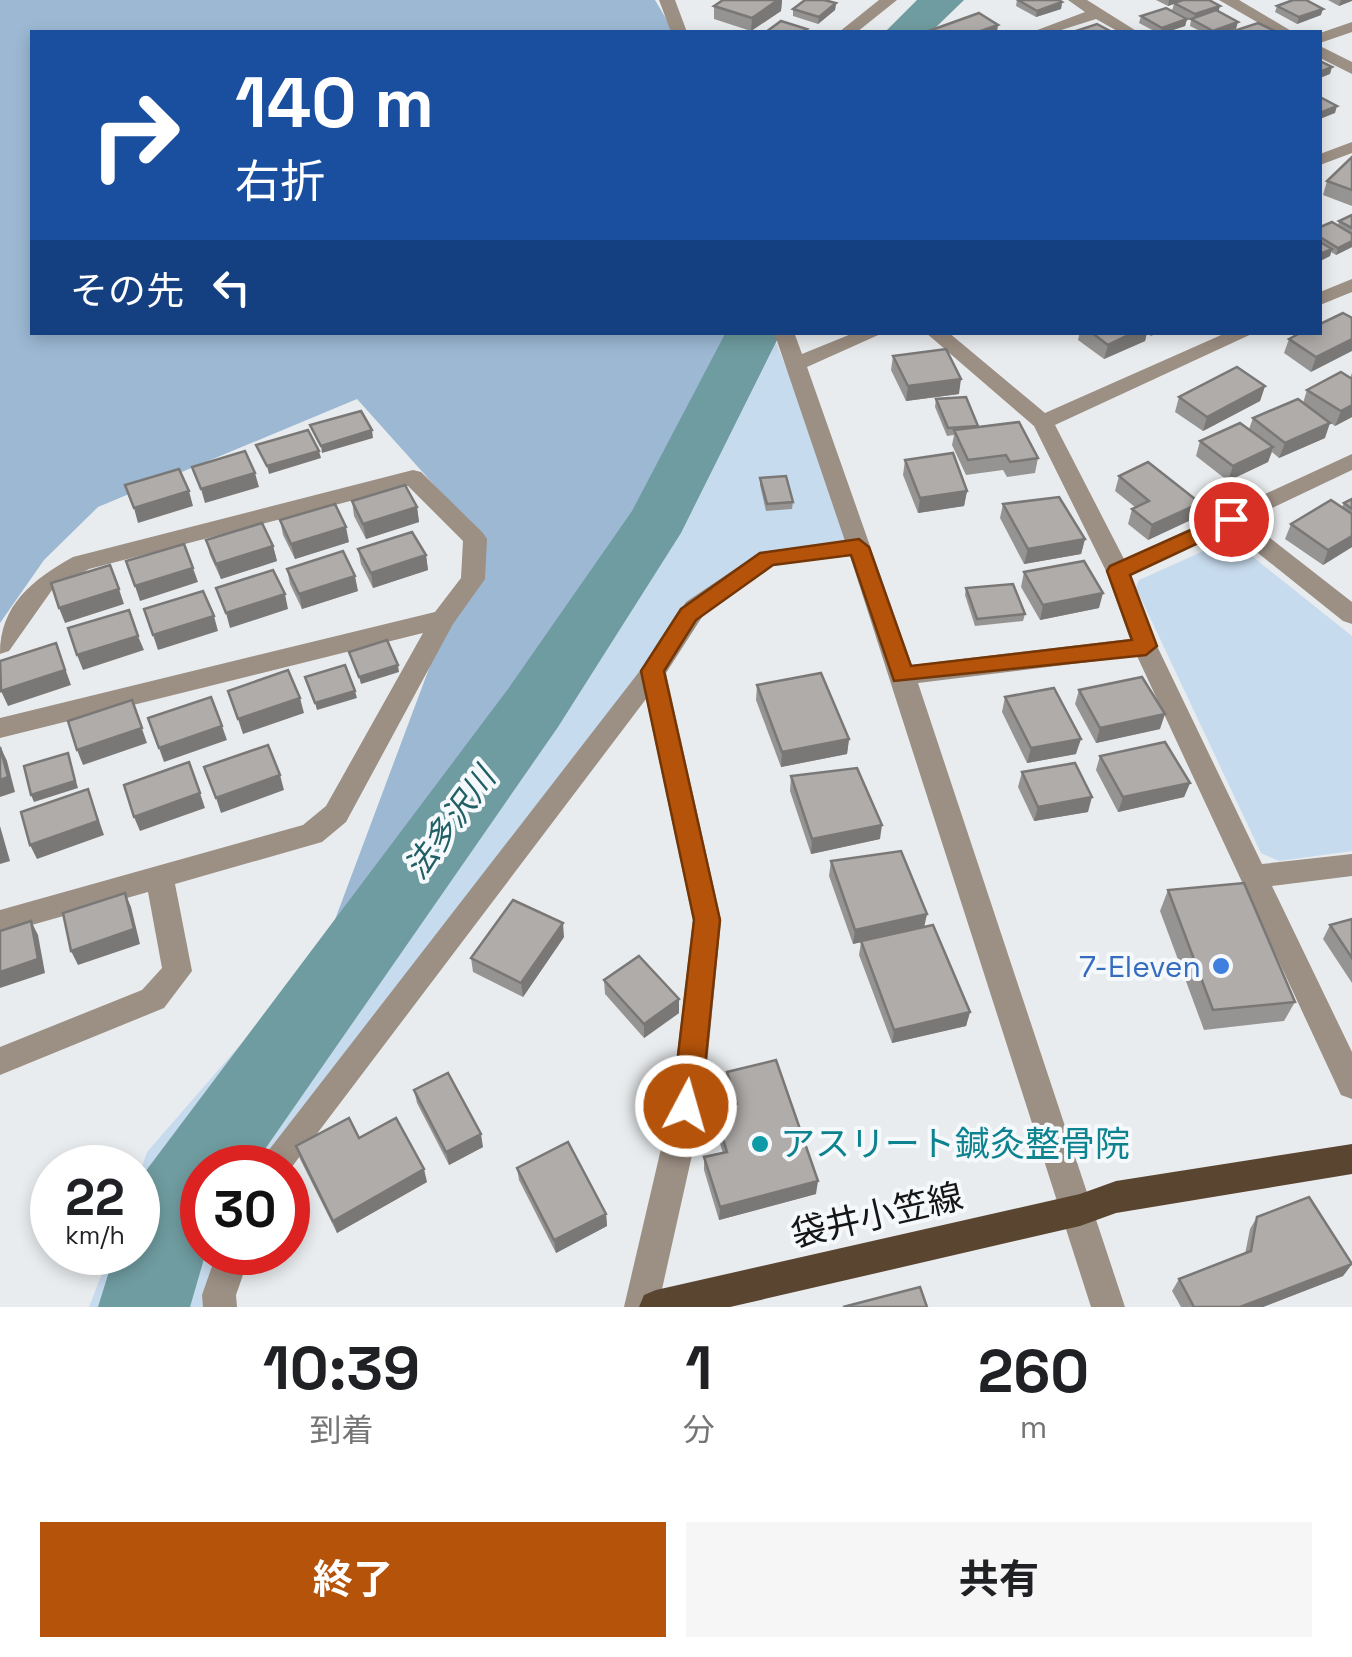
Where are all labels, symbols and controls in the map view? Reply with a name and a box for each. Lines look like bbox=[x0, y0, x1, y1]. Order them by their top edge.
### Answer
text: 140 m bbox=[235, 58, 434, 147]
icon: right bbox=[70, 70, 200, 200]
text: 右折 bbox=[235, 153, 325, 210]
icon: left bbox=[204, 260, 259, 315]
text: その先 bbox=[70, 267, 184, 315]
pin bbox=[1189, 477, 1274, 562]
icon: arrive bbox=[1204, 492, 1259, 547]
water label: 法多沢川 bbox=[396, 757, 506, 887]
place label: 7-Eleven bbox=[1079, 947, 1201, 986]
marker: 7-Eleven bbox=[1210, 955, 1232, 977]
position arrow bbox=[634, 1054, 738, 1158]
place label: アスリート鍼灸整骨院 bbox=[780, 1122, 1130, 1166]
marker: アスリート鍼灸整骨院 bbox=[749, 1133, 771, 1155]
speed limit sign: 30 bbox=[180, 1145, 310, 1275]
text: 22 bbox=[65, 1166, 125, 1230]
street label: 袋井小笠線 bbox=[787, 1174, 967, 1256]
text: km/h bbox=[65, 1219, 125, 1251]
text: 10:39 bbox=[263, 1330, 420, 1407]
text: 1 bbox=[685, 1330, 712, 1407]
text: 260 bbox=[978, 1333, 1089, 1410]
text: m bbox=[1020, 1407, 1047, 1447]
text: 到着 bbox=[309, 1410, 373, 1450]
text: 分 bbox=[683, 1410, 715, 1450]
button: 終了 bbox=[40, 1522, 666, 1637]
button: 共有 bbox=[686, 1522, 1312, 1637]

